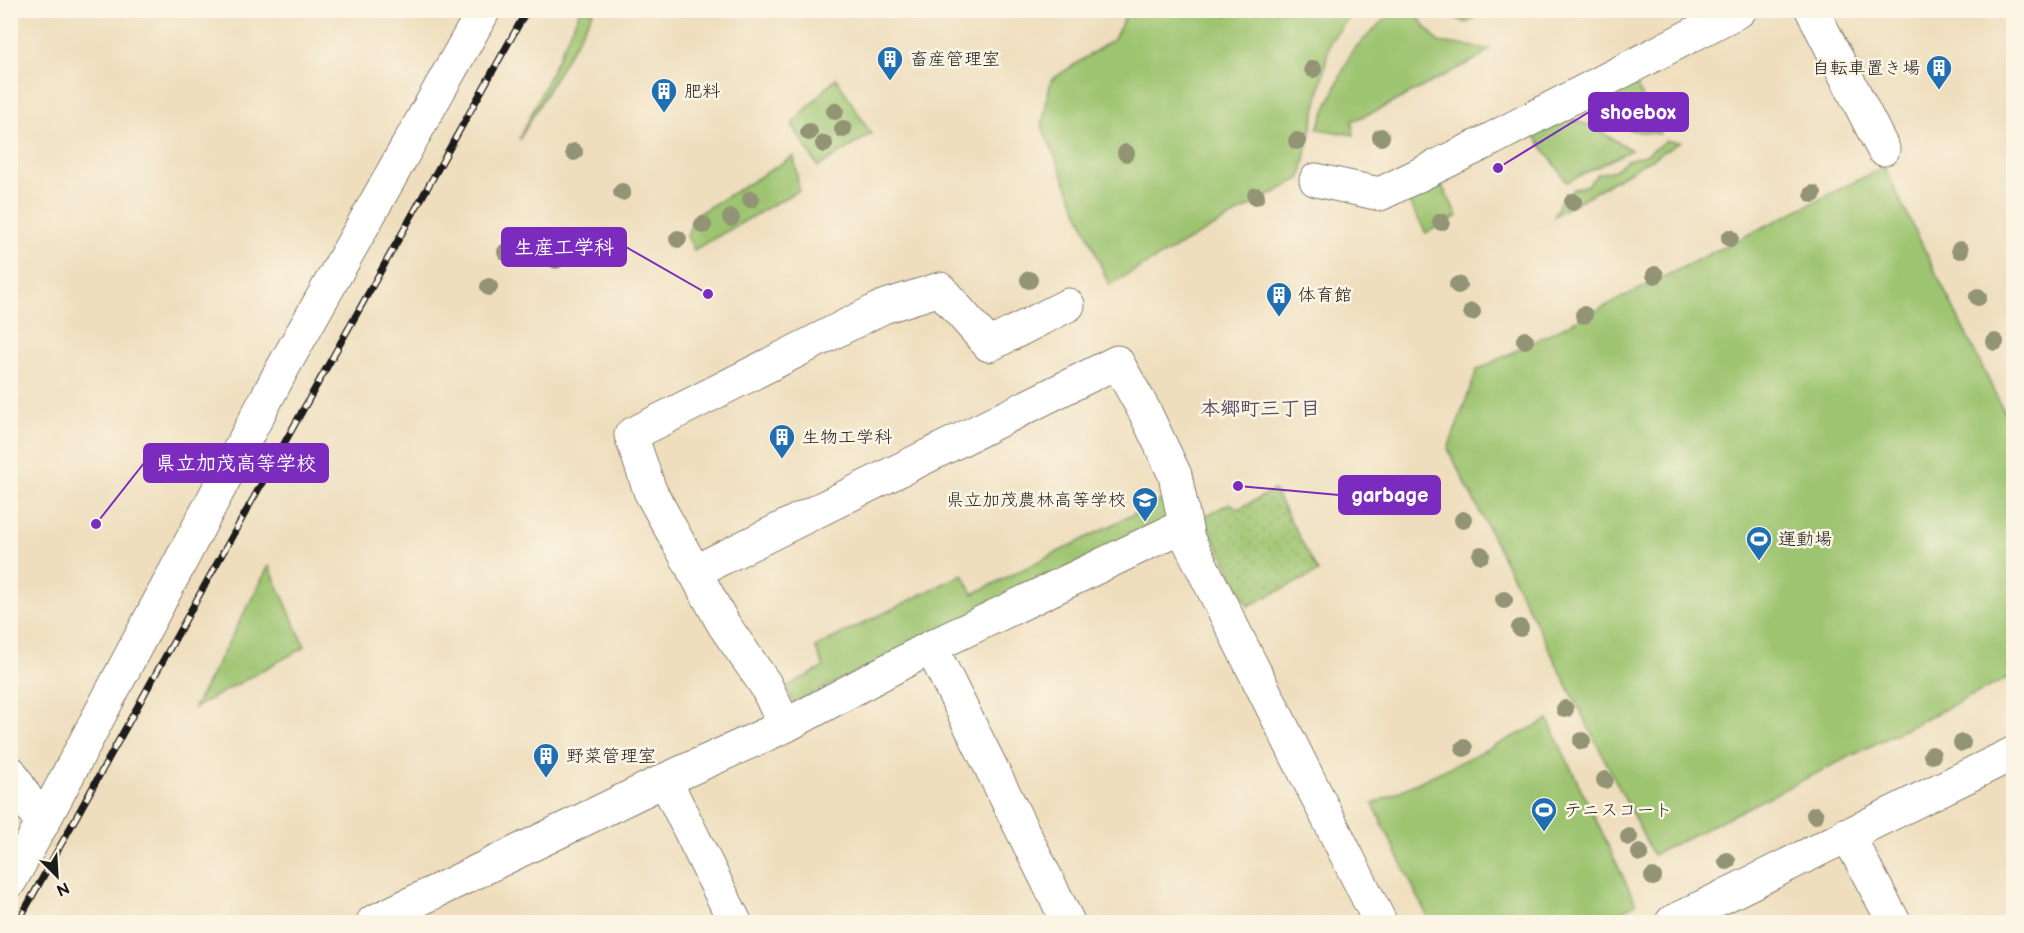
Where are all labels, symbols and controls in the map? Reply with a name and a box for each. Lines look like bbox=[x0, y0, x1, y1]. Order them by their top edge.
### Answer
building icon: 畜産管理室 bbox=[875, 44, 905, 82]
place label: 畜産管理室 bbox=[910, 49, 1000, 70]
building icon: 自転車置き場 bbox=[1924, 53, 1954, 91]
place label: 自転車置き場 bbox=[1812, 58, 1920, 79]
building icon: 肥料 bbox=[649, 76, 679, 114]
place label: 肥料 bbox=[684, 81, 721, 102]
callout: shoebox bbox=[1589, 93, 1688, 131]
text: shoebox bbox=[1600, 101, 1676, 125]
callout: 生産工学科 bbox=[502, 228, 626, 266]
text: 生産工学科 bbox=[514, 236, 614, 260]
building icon: 体育館 bbox=[1264, 280, 1294, 318]
place label: 体育館 bbox=[1298, 285, 1352, 306]
district label: 本郷町三丁目 bbox=[1200, 397, 1320, 421]
building icon: 生物工学科 bbox=[767, 422, 797, 460]
place label: 生物工学科 bbox=[802, 427, 892, 448]
callout: 県立加茂高等学校 bbox=[144, 444, 328, 482]
text: 県立加茂高等学校 bbox=[156, 452, 316, 476]
callout: garbage bbox=[1339, 476, 1440, 514]
text: garbage bbox=[1352, 484, 1428, 508]
school or university icon: 県立加茂農林高等学校 bbox=[1130, 485, 1160, 523]
place label: 県立加茂農林高等学校 bbox=[946, 490, 1126, 511]
sports icon: 運動場 bbox=[1744, 524, 1774, 562]
place label: 運動場 bbox=[1778, 529, 1832, 550]
building icon: 野菜管理室 bbox=[531, 741, 561, 779]
place label: 野菜管理室 bbox=[566, 746, 656, 767]
sports icon: テニスコート bbox=[1529, 795, 1559, 833]
place label: テニスコート bbox=[1564, 800, 1672, 821]
north arrow bbox=[27, 846, 87, 906]
text: N bbox=[53, 877, 72, 899]

